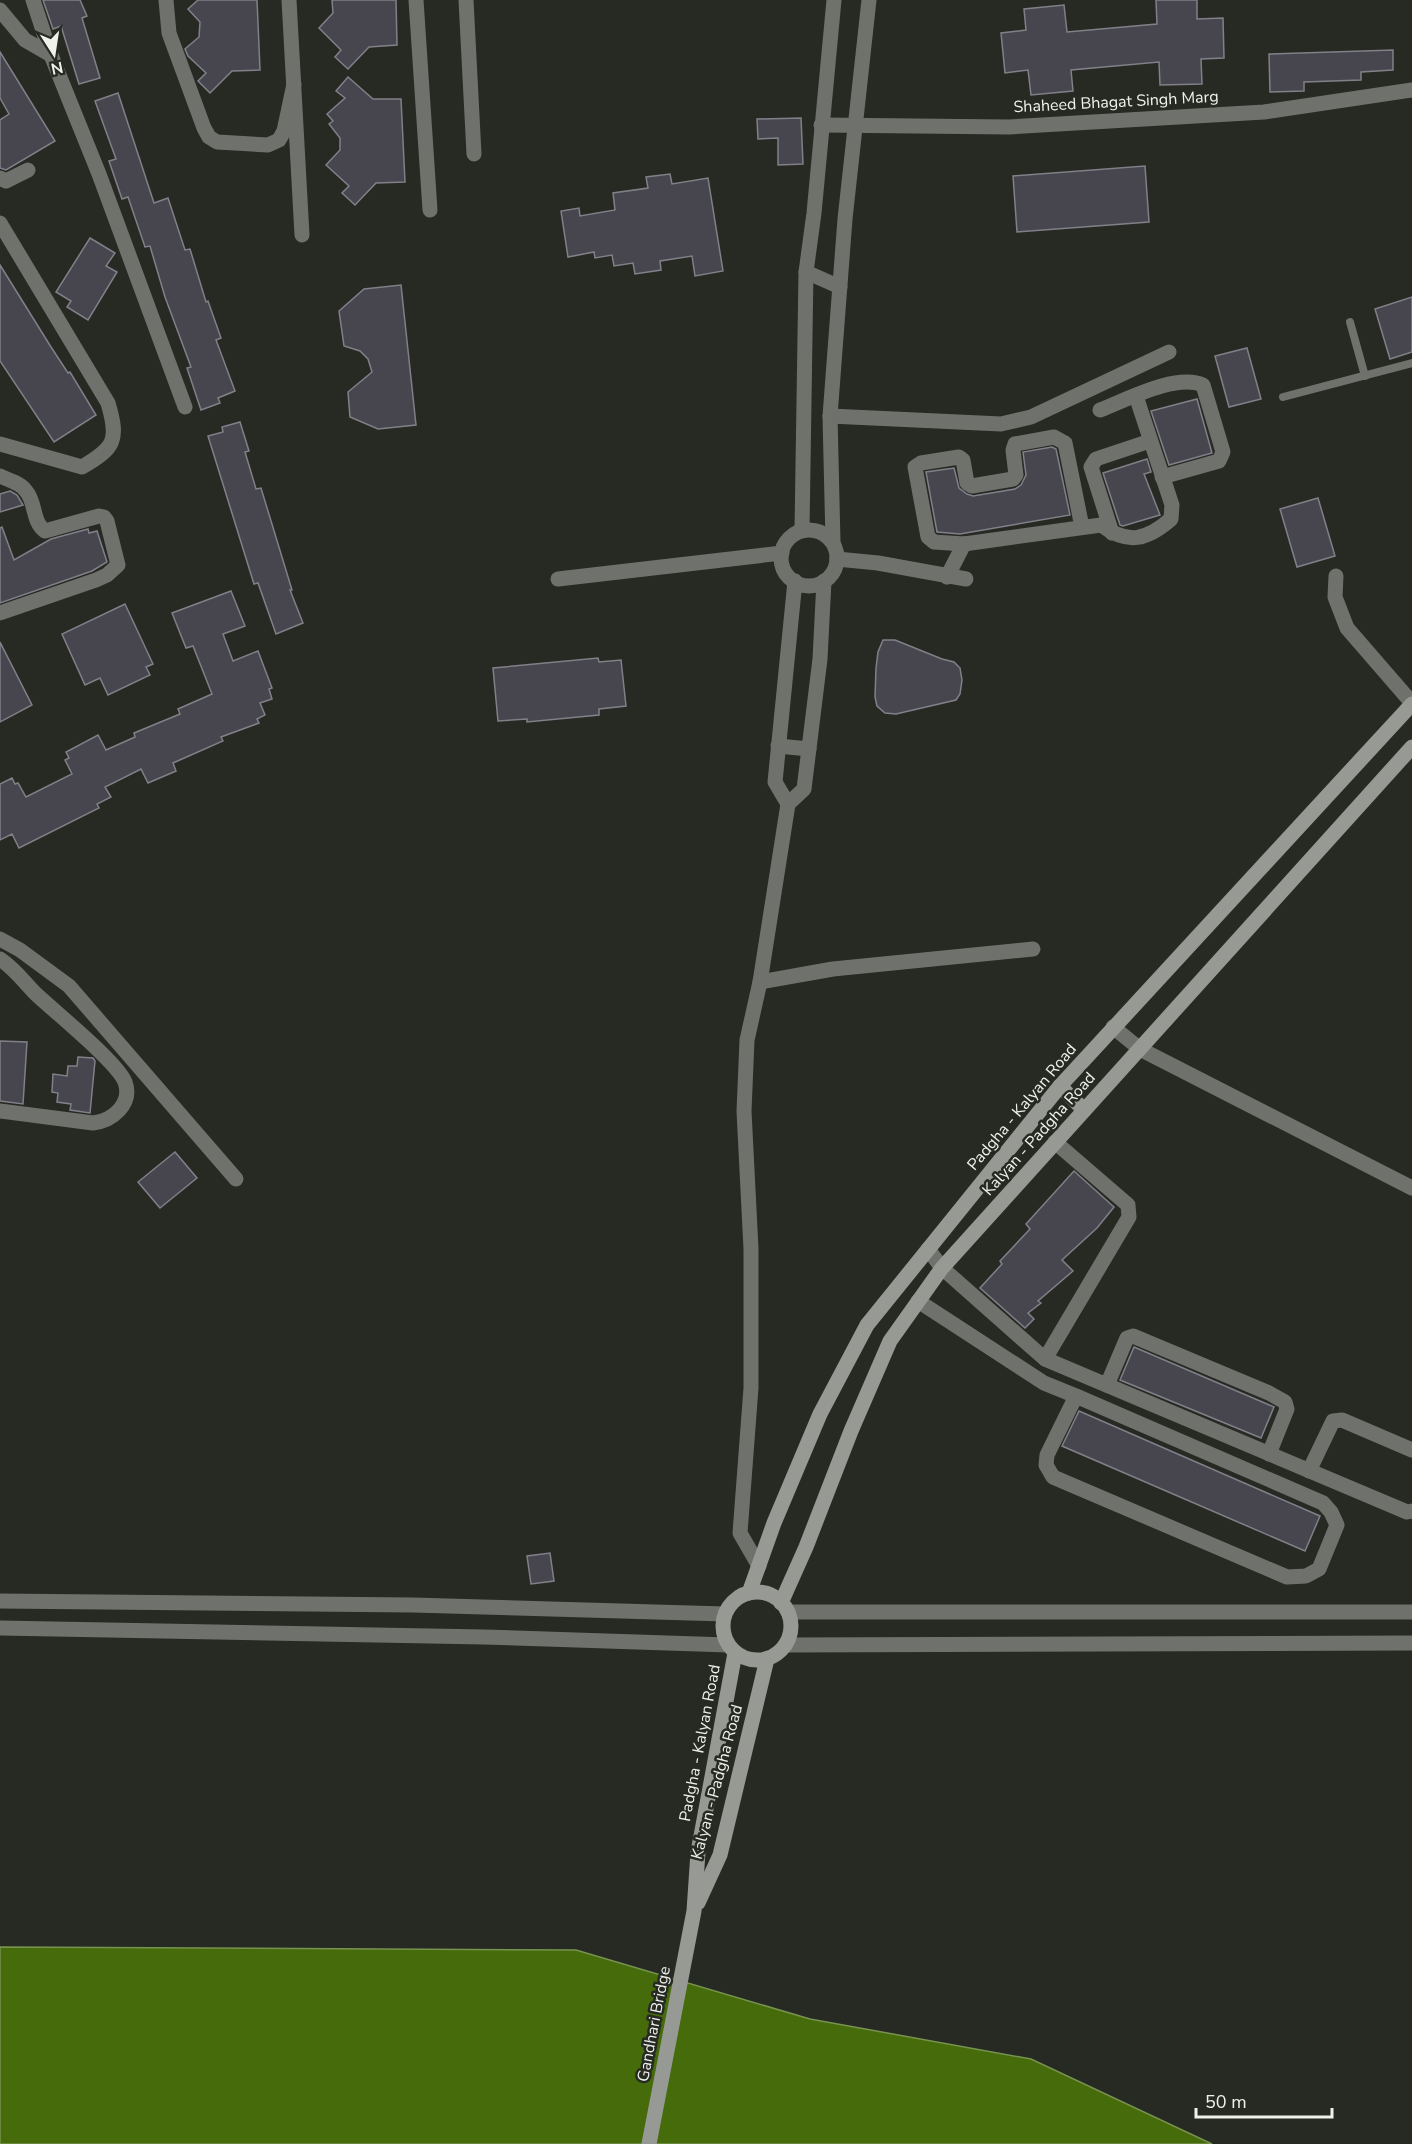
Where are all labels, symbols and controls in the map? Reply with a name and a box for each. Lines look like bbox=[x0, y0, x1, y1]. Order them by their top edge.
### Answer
north arrow bbox=[24, 24, 84, 84]
text: N bbox=[49, 56, 65, 80]
street label: Shaheed Bhagat Singh Marg bbox=[1013, 86, 1219, 118]
street label: Padgha - Kalyan Road bbox=[962, 1039, 1082, 1175]
street label: Kalyan - Padgha Road bbox=[977, 1067, 1101, 1201]
street label: Padgha - Kalyan Road bbox=[674, 1663, 726, 1823]
street label: Kalyan - Padgha Road bbox=[686, 1702, 748, 1862]
street label: Gandhari Bridge bbox=[632, 1964, 676, 2084]
scale bar bbox=[1196, 2081, 1332, 2119]
text: 50 m bbox=[1205, 2090, 1247, 2114]

